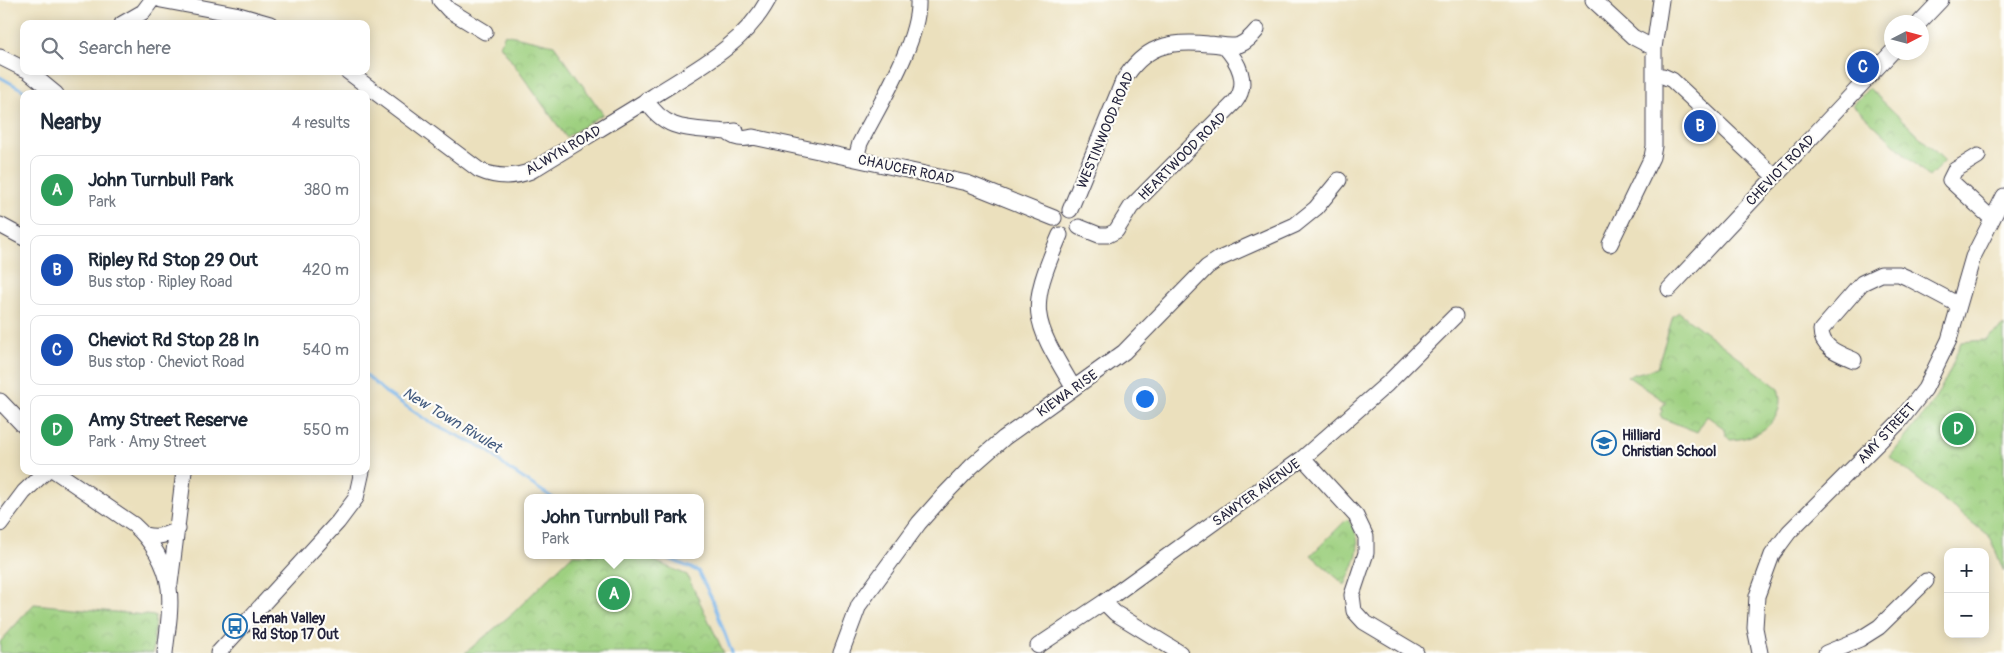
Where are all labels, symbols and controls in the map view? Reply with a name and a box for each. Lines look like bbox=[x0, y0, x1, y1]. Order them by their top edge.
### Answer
north arrow bbox=[1884, 15, 1929, 60]
search box bbox=[20, 20, 370, 75]
icon: search bbox=[38, 34, 66, 62]
text: Search here bbox=[78, 36, 171, 60]
pin: C bbox=[1847, 48, 1879, 86]
street label: WESTINWOOD ROAD bbox=[1073, 69, 1138, 191]
pin: B bbox=[1684, 107, 1716, 145]
text: Nearby bbox=[40, 109, 101, 136]
street label: HEARTWOOD ROAD bbox=[1135, 109, 1230, 204]
text: 4 results bbox=[292, 113, 350, 133]
street label: ALWYN ROAD bbox=[522, 122, 604, 179]
street label: CHEVIOT ROAD bbox=[1742, 131, 1818, 209]
street label: CHAUCER ROAD bbox=[856, 151, 956, 188]
text: John Turnbull Park bbox=[88, 168, 233, 192]
text: A bbox=[52, 180, 62, 200]
text: 380 m bbox=[303, 180, 349, 200]
text: Park bbox=[88, 192, 116, 212]
text: Ripley Rd Stop 29 Out bbox=[88, 248, 258, 272]
text: B bbox=[52, 260, 62, 280]
text: 420 m bbox=[302, 260, 349, 280]
text: Bus stop · Ripley Road bbox=[88, 272, 233, 292]
text: Cheviot Rd Stop 28 In bbox=[88, 328, 259, 352]
text: C bbox=[52, 340, 62, 360]
text: 540 m bbox=[302, 340, 349, 360]
text: Bus stop · Cheviot Road bbox=[88, 352, 245, 372]
street label: KIEWA RISE bbox=[1034, 366, 1101, 421]
water label: New Town Rivulet bbox=[399, 384, 506, 458]
your location bbox=[1132, 386, 1158, 412]
street label: AMY STREET bbox=[1854, 399, 1919, 467]
text: Amy Street Reserve bbox=[88, 408, 248, 432]
pin: D bbox=[1942, 410, 1974, 448]
text: D bbox=[52, 420, 62, 440]
text: 550 m bbox=[303, 420, 349, 440]
place label: Hilliard Christian School bbox=[1622, 427, 1716, 460]
school or university icon: Hilliard Christian School bbox=[1591, 430, 1617, 456]
text: Park · Amy Street bbox=[88, 432, 206, 452]
street label: SAWYER AVENUE bbox=[1209, 455, 1303, 530]
popup bbox=[524, 494, 704, 559]
text: John Turnbull Park bbox=[541, 505, 687, 529]
text: Park bbox=[541, 529, 569, 549]
map controls bbox=[1944, 548, 1989, 638]
button: + bbox=[1944, 548, 1989, 593]
pin: A bbox=[598, 575, 630, 613]
button: − bbox=[1944, 593, 1989, 638]
place label: Lenah Valley Rd Stop 17 Out bbox=[252, 610, 339, 643]
bus stop icon: Lenah Valley Rd Stop 17 Out bbox=[222, 613, 248, 639]

